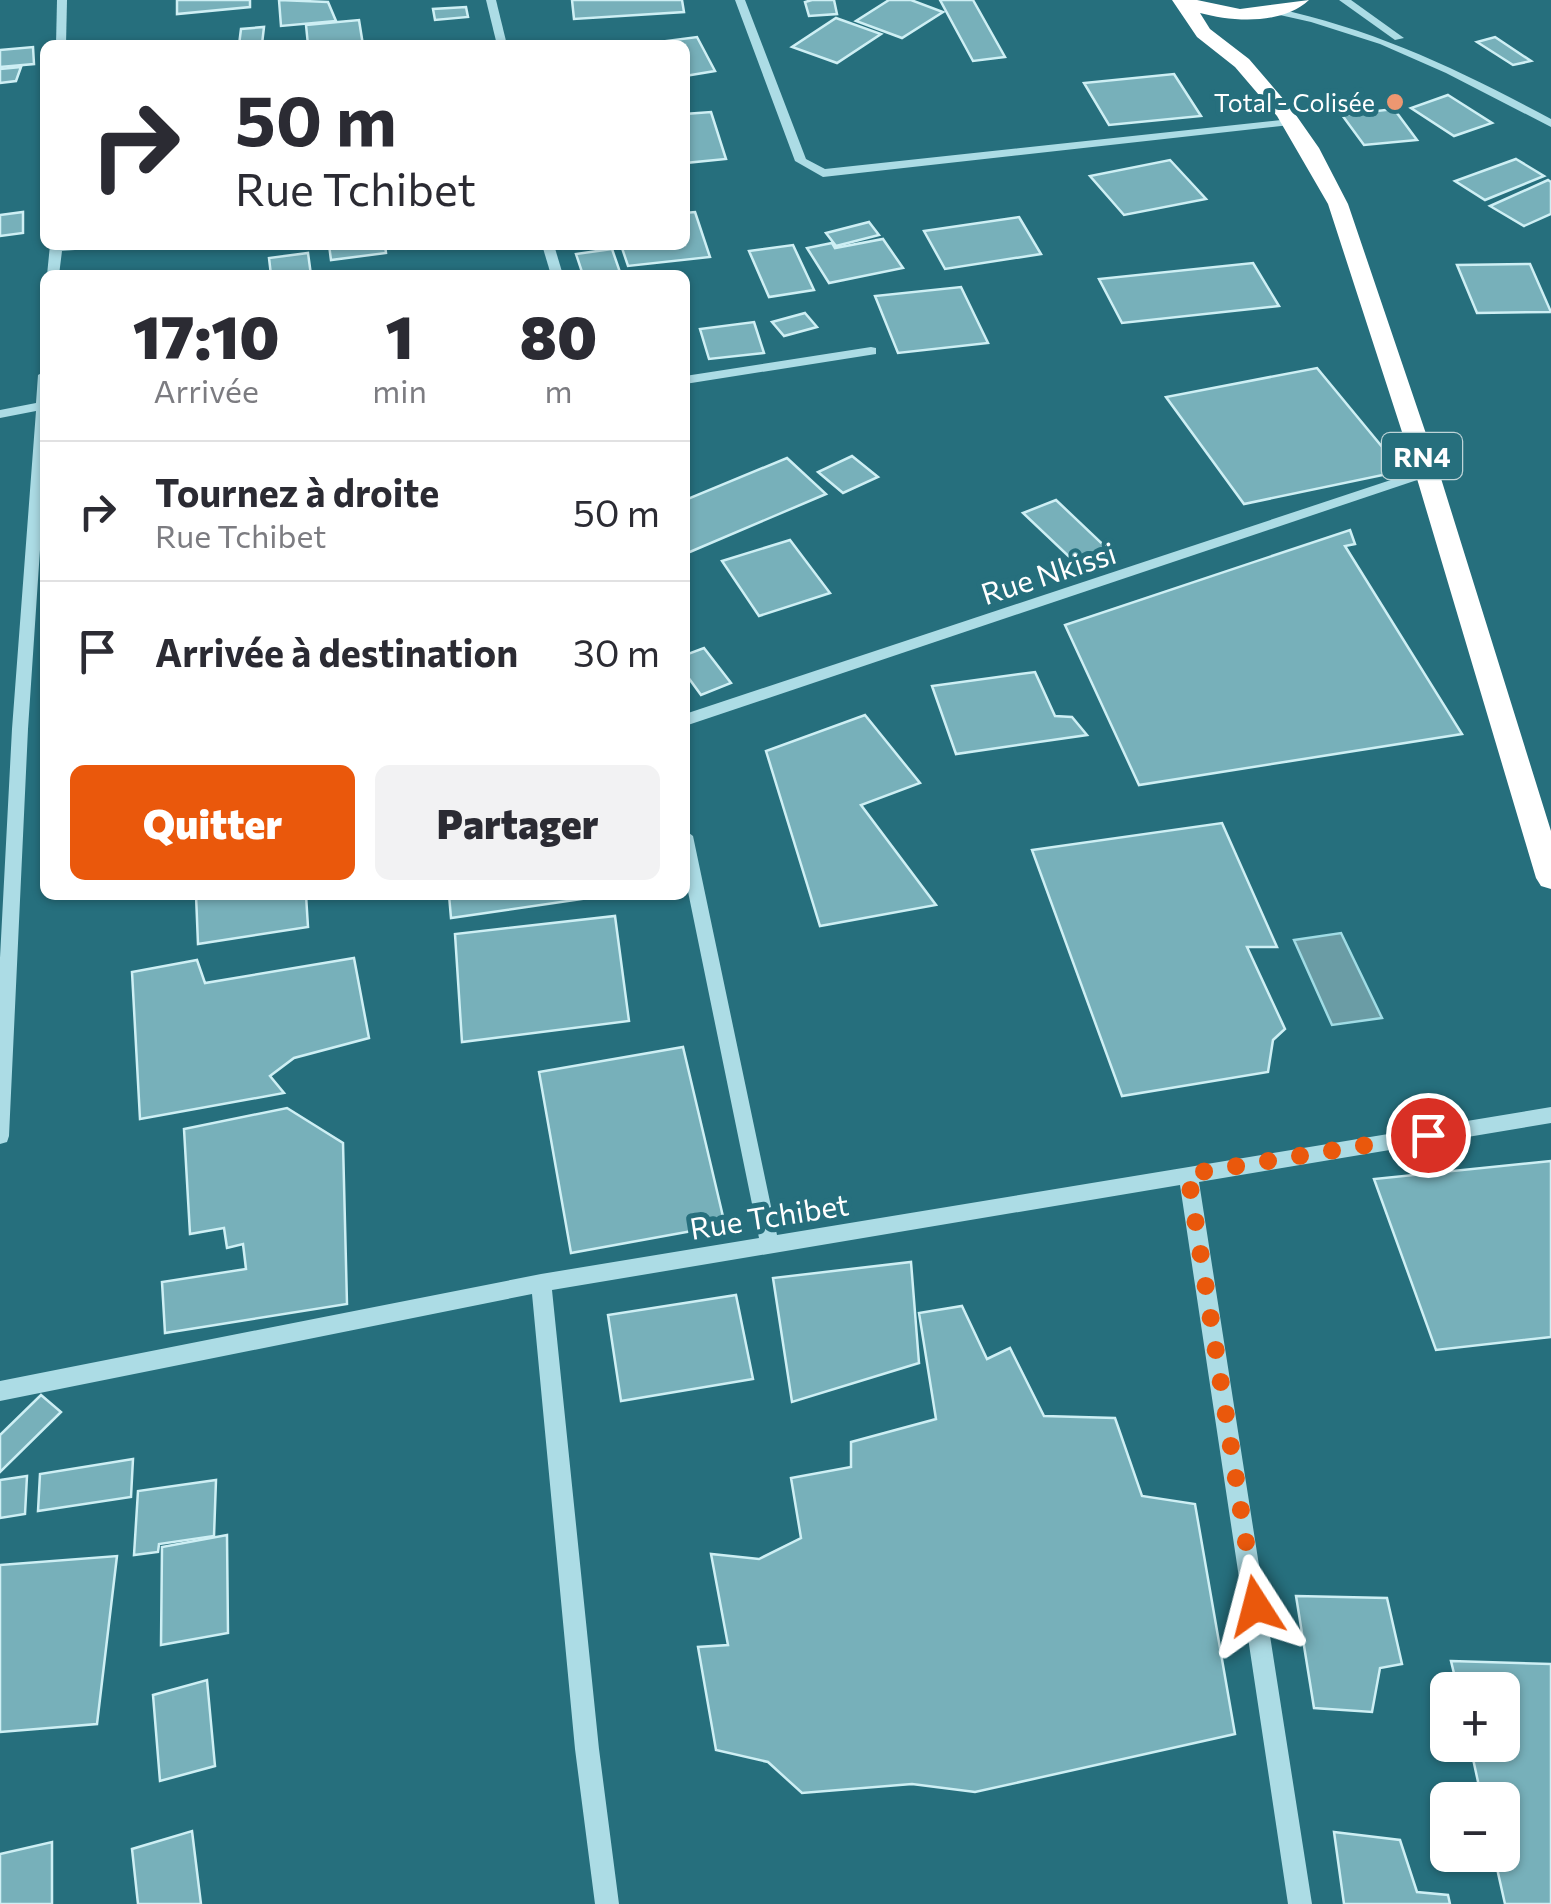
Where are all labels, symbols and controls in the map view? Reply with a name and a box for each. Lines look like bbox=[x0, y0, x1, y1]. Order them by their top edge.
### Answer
text: 50 m bbox=[235, 75, 397, 160]
icon: right bbox=[70, 80, 200, 210]
place label: Total - Colisée bbox=[1214, 87, 1375, 117]
marker: Total - Colisée bbox=[1384, 91, 1406, 113]
text: Rue Tchibet bbox=[235, 160, 476, 215]
text: 17:10 bbox=[133, 298, 280, 371]
text: 1 bbox=[385, 298, 413, 371]
text: 80 bbox=[519, 298, 597, 371]
text: Arrivée bbox=[153, 370, 259, 410]
text: min bbox=[372, 370, 427, 410]
text: m bbox=[544, 370, 572, 410]
road number: RN4 bbox=[1382, 433, 1462, 479]
text: Tournez à droite bbox=[155, 468, 439, 515]
icon: right bbox=[70, 484, 125, 539]
text: 50 m bbox=[573, 488, 660, 535]
text: Rue Tchibet bbox=[155, 515, 326, 555]
street label: Rue Nkissi bbox=[976, 533, 1120, 611]
icon: arrive bbox=[70, 624, 125, 679]
text: Arrivée à destination bbox=[155, 628, 518, 675]
text: 30 m bbox=[573, 628, 660, 675]
button: Quitter bbox=[70, 765, 355, 880]
button: Partager bbox=[375, 765, 660, 880]
pin bbox=[1386, 1093, 1471, 1178]
icon: arrive bbox=[1401, 1108, 1456, 1163]
street label: Rue Tchibet bbox=[687, 1184, 851, 1246]
position arrow bbox=[1204, 1554, 1308, 1658]
map controls bbox=[1430, 1672, 1520, 1872]
button: + bbox=[1430, 1672, 1520, 1762]
button: − bbox=[1430, 1782, 1520, 1872]

